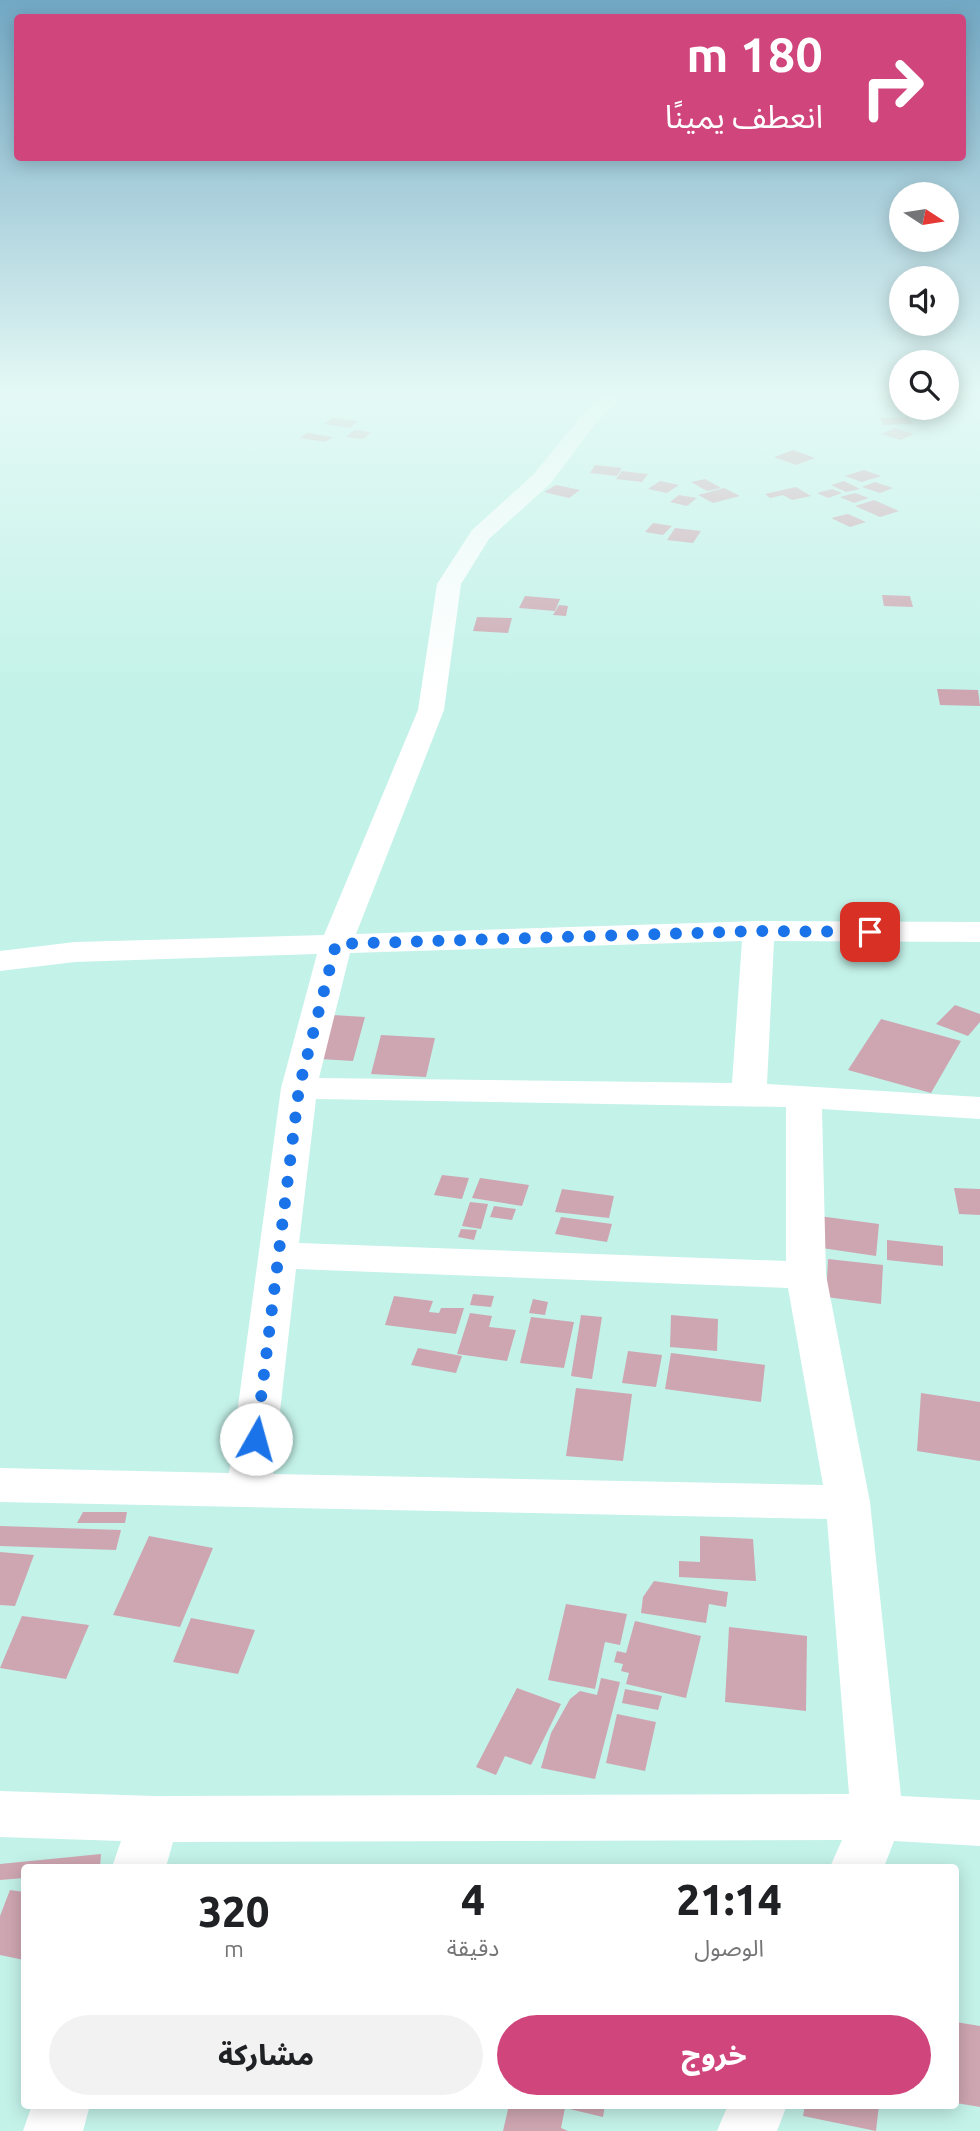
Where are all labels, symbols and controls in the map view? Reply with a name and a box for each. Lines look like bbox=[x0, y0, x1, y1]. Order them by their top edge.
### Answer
text: 180 m bbox=[686, 26, 823, 81]
icon: right bbox=[847, 42, 938, 133]
text: انعطف يمينًا bbox=[665, 98, 823, 134]
north arrow bbox=[889, 182, 959, 252]
map controls bbox=[889, 182, 959, 420]
button: sound bbox=[889, 266, 959, 336]
button: search bbox=[889, 350, 959, 420]
pin bbox=[840, 902, 900, 962]
icon: arrive bbox=[851, 913, 889, 951]
position arrow bbox=[219, 1402, 293, 1476]
text: 4 bbox=[461, 1876, 485, 1923]
text: 21:14 bbox=[677, 1876, 782, 1923]
text: 320 bbox=[198, 1888, 269, 1935]
text: دقيقة bbox=[447, 1935, 499, 1960]
text: الوصول bbox=[694, 1935, 764, 1960]
text: m bbox=[224, 1936, 244, 1961]
button: مشاركة bbox=[49, 2015, 483, 2095]
button: خروج bbox=[497, 2015, 931, 2095]

